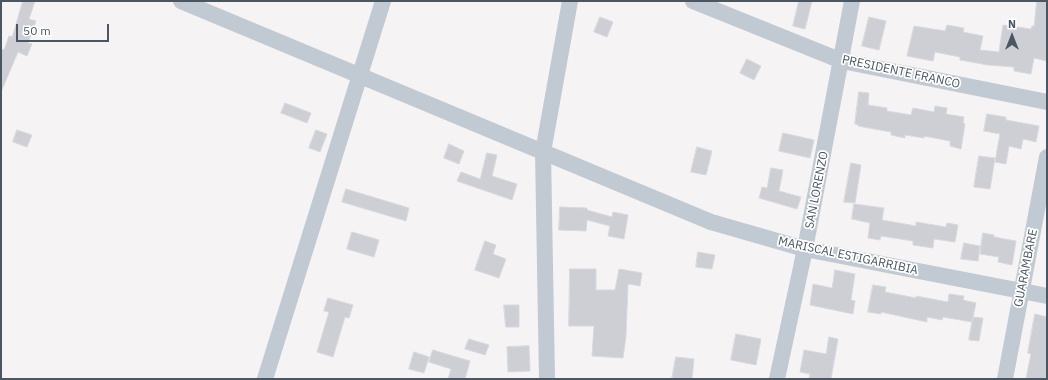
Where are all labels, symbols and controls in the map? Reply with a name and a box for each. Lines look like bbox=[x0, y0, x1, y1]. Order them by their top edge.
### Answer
scale bar bbox=[18, 16, 111, 42]
north arrow bbox=[992, 16, 1032, 56]
text: N bbox=[1008, 17, 1016, 31]
text: 50 m bbox=[23, 23, 51, 38]
street label: PRESIDENTE FRANCO bbox=[841, 52, 961, 92]
street label: SAN LORENZO bbox=[802, 150, 832, 230]
street label: GUARAMBARE bbox=[1011, 228, 1041, 308]
street label: MARISCAL ESTIGARRIBIA bbox=[777, 234, 919, 278]

